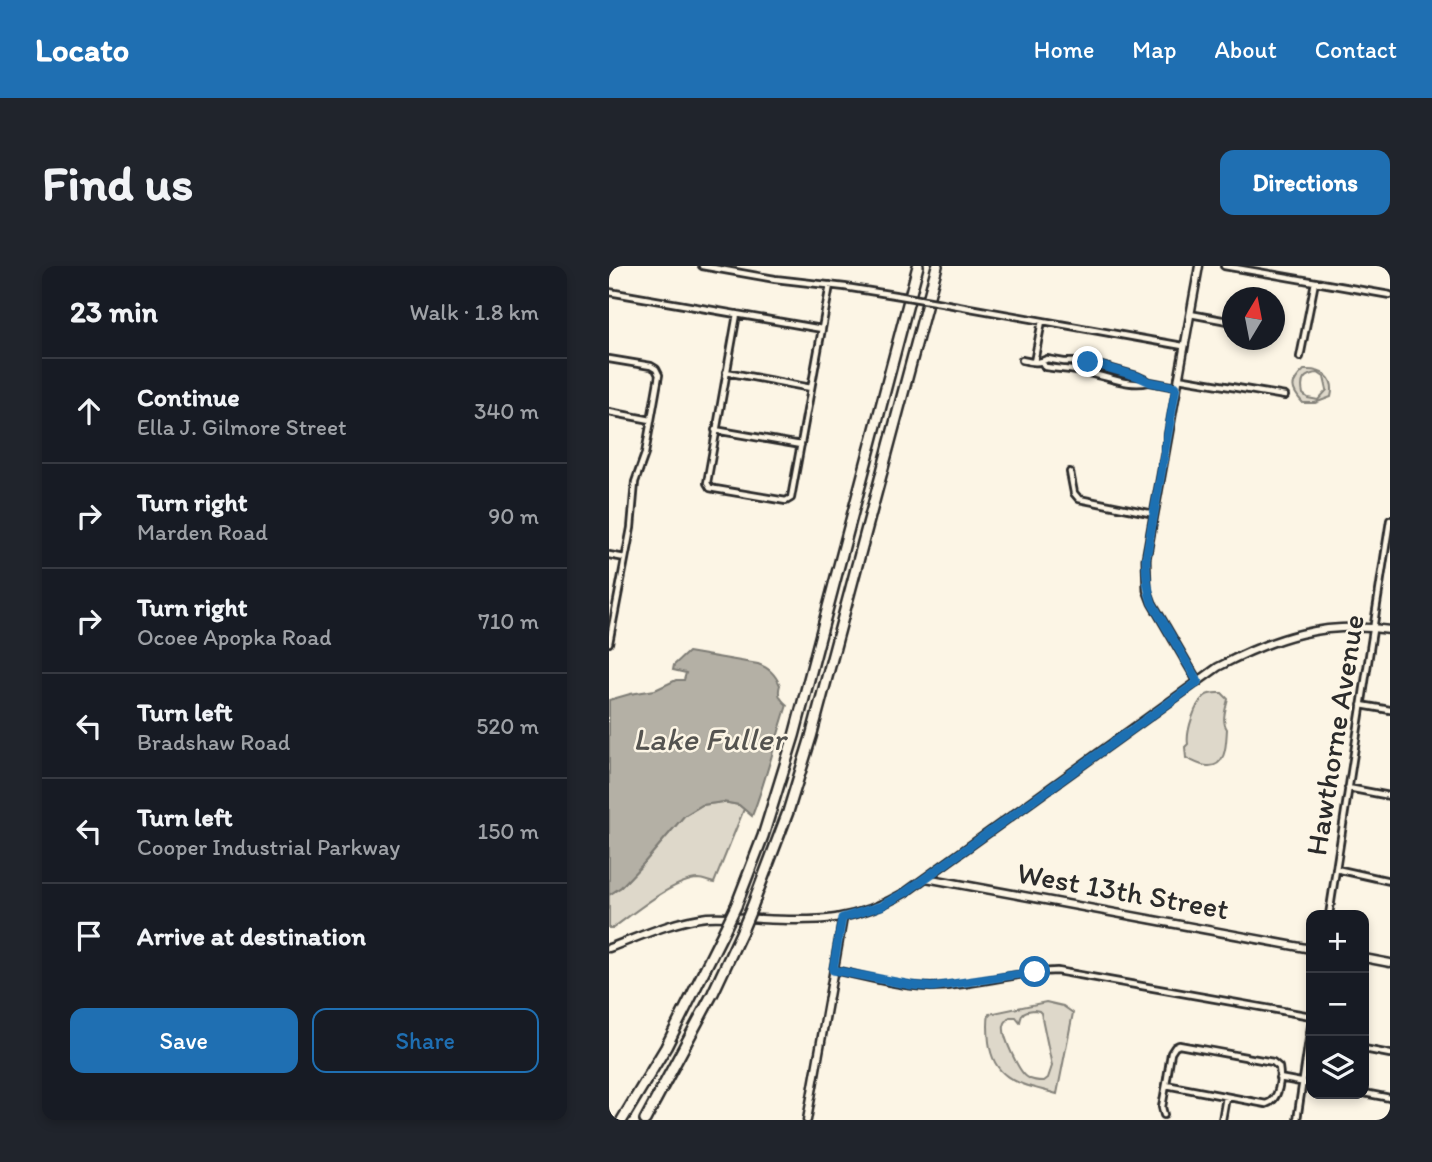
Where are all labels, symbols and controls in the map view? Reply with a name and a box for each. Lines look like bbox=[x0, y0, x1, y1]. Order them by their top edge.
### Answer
text: Locato bbox=[35, 30, 129, 69]
text: Home bbox=[1034, 35, 1094, 64]
text: Map bbox=[1132, 35, 1176, 64]
text: About bbox=[1214, 35, 1277, 64]
text: Contact bbox=[1315, 35, 1397, 64]
button: Directions bbox=[1220, 150, 1390, 215]
text: Find us bbox=[42, 153, 193, 212]
north arrow bbox=[1222, 287, 1285, 350]
text: 23 min bbox=[70, 293, 158, 330]
text: Walk · 1.8 km bbox=[410, 298, 539, 326]
route end bbox=[1072, 346, 1103, 377]
text: Continue bbox=[137, 381, 240, 413]
icon: ahead bbox=[70, 392, 108, 430]
text: 340 m bbox=[474, 397, 539, 425]
text: Ella J. Gilmore Street bbox=[137, 413, 347, 441]
text: Turn right bbox=[137, 486, 248, 518]
icon: right bbox=[70, 497, 108, 535]
text: 90 m bbox=[488, 502, 539, 530]
text: Marden Road bbox=[137, 518, 268, 546]
text: Turn right bbox=[137, 591, 248, 623]
icon: right bbox=[70, 602, 108, 640]
text: 710 m bbox=[478, 607, 539, 635]
street label: Hawthorne Avenue bbox=[1297, 612, 1372, 858]
text: Ocoee Apopka Road bbox=[137, 623, 332, 651]
text: Turn left bbox=[137, 696, 233, 728]
icon: left bbox=[70, 707, 108, 745]
text: 520 m bbox=[476, 712, 539, 740]
water label: Lake Fuller bbox=[633, 720, 788, 758]
text: Bradshaw Road bbox=[137, 728, 290, 756]
text: Turn left bbox=[137, 801, 233, 833]
icon: left bbox=[70, 812, 108, 850]
text: 150 m bbox=[478, 817, 539, 845]
text: Cooper Industrial Parkway bbox=[137, 833, 400, 861]
street label: West 13th Street bbox=[1014, 854, 1232, 927]
map controls bbox=[1306, 910, 1369, 1099]
button: + bbox=[1306, 910, 1369, 973]
icon: arrive bbox=[70, 917, 108, 955]
text: Arrive at destination bbox=[137, 920, 366, 952]
route start bbox=[1019, 956, 1050, 987]
button: − bbox=[1306, 973, 1369, 1036]
button: Save bbox=[70, 1008, 298, 1073]
button: Share bbox=[312, 1008, 539, 1073]
button: layers bbox=[1306, 1036, 1369, 1099]

